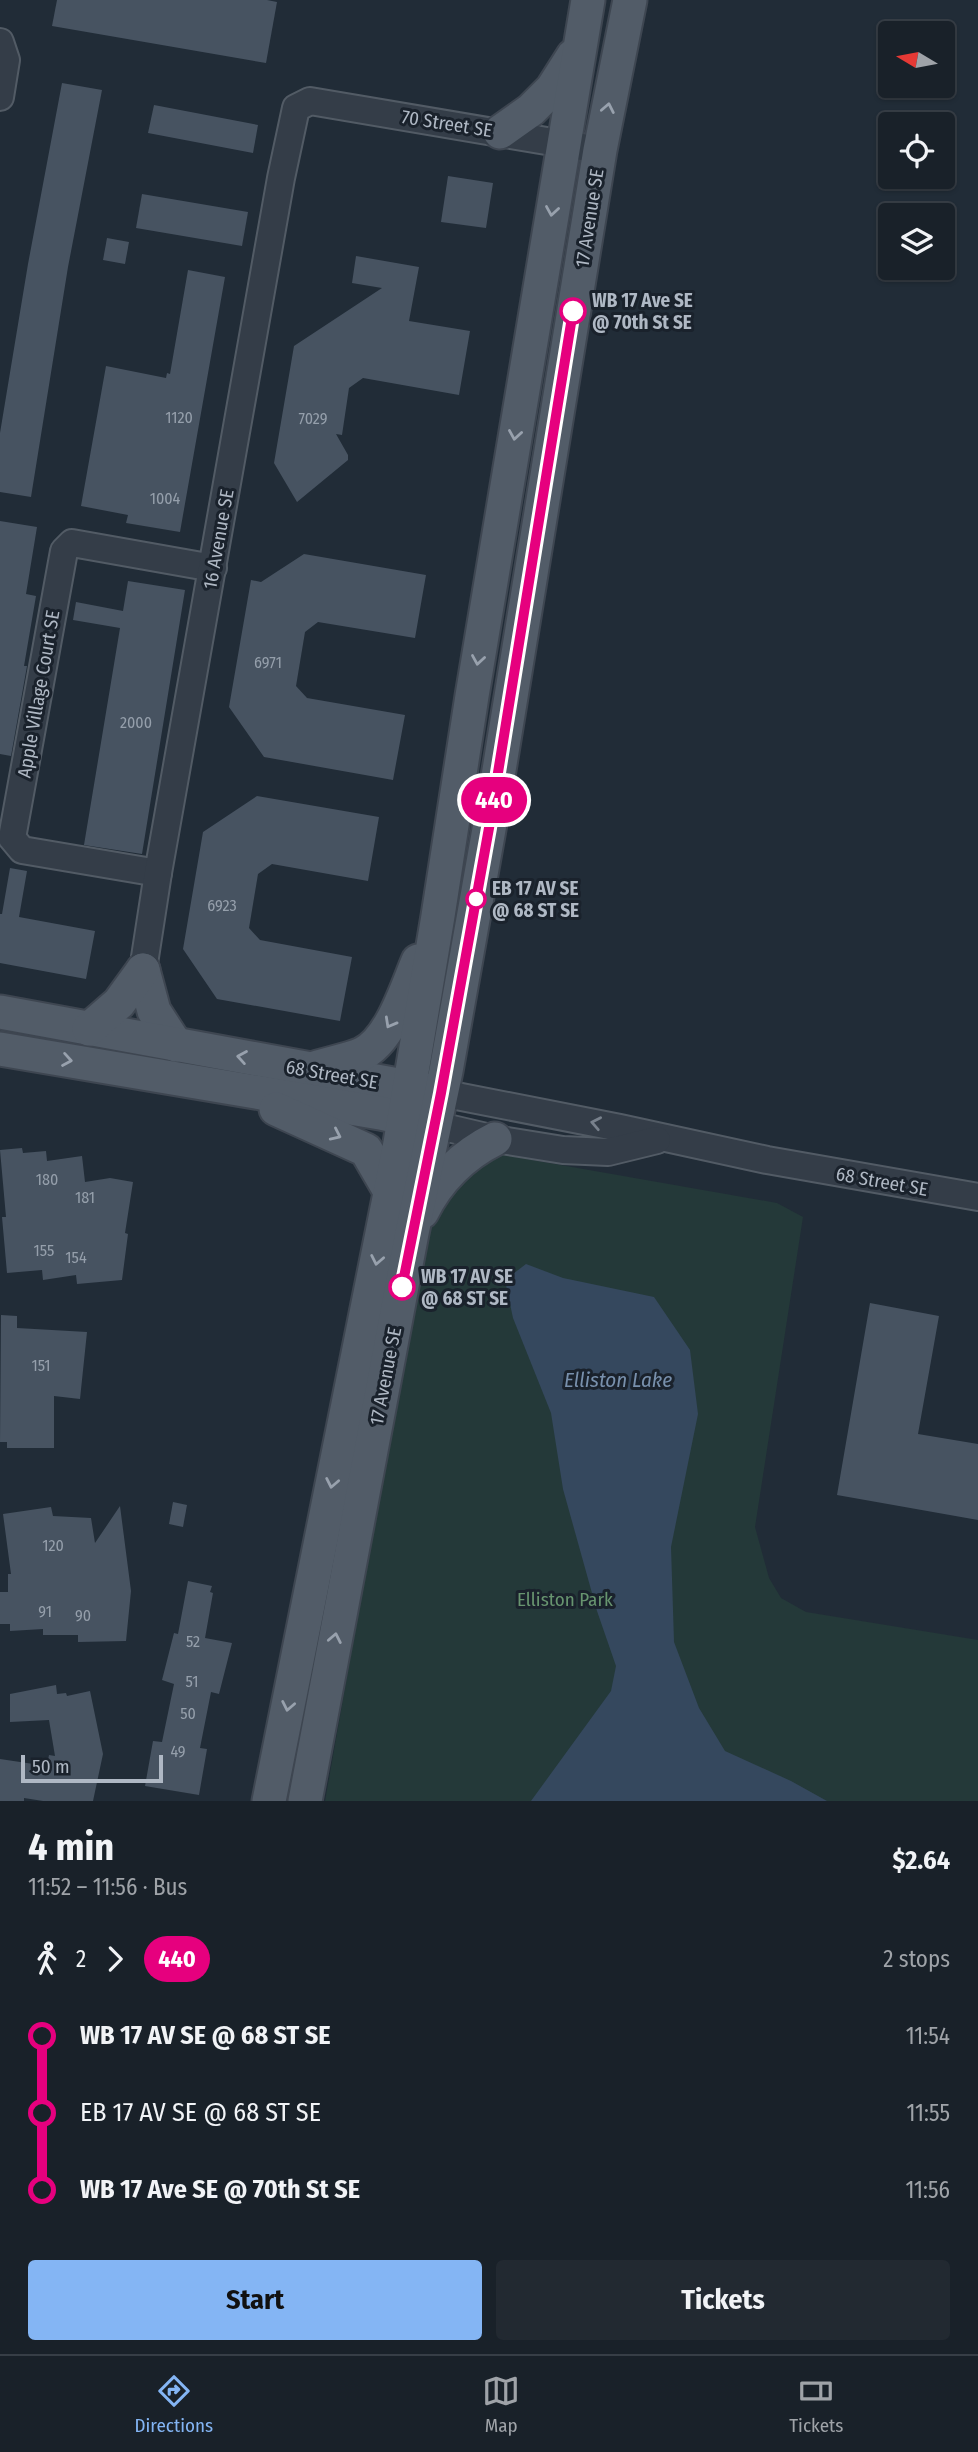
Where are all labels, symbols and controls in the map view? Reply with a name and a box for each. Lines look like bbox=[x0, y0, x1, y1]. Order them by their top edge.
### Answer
north arrow bbox=[878, 21, 956, 98]
map controls bbox=[878, 21, 955, 280]
one-way arrow bbox=[600, 102, 615, 114]
street label: 70 Street SE bbox=[400, 105, 494, 142]
button: locate bbox=[878, 112, 955, 189]
street label: 17 Avenue SE bbox=[570, 167, 609, 269]
button: layers bbox=[878, 203, 955, 280]
one-way arrow bbox=[545, 205, 560, 217]
place label: WB 17 Ave SE @ 70th St SE bbox=[592, 289, 693, 334]
marker: WB 17 Ave SE @ 70th St SE bbox=[560, 298, 586, 324]
house number: 1120 bbox=[165, 408, 193, 427]
house number: 7029 bbox=[298, 409, 328, 428]
one-way arrow bbox=[508, 429, 523, 441]
street label: 16 Avenue SE bbox=[198, 487, 239, 591]
house number: 1004 bbox=[150, 489, 181, 508]
street label: Apple Village Court SE bbox=[12, 608, 65, 780]
house number: 6971 bbox=[254, 653, 282, 672]
one-way arrow bbox=[471, 654, 486, 665]
house number: 2000 bbox=[120, 713, 152, 732]
line badge: 440 bbox=[454, 777, 534, 823]
text: 440 bbox=[475, 786, 513, 814]
place label: EB 17 AV SE @ 68 ST SE bbox=[492, 877, 579, 922]
marker: EB 17 AV SE @ 68 ST SE bbox=[466, 889, 486, 909]
house number: 6923 bbox=[207, 896, 237, 915]
one-way arrow bbox=[385, 1015, 398, 1028]
one-way arrow bbox=[236, 1051, 248, 1066]
one-way arrow bbox=[61, 1052, 73, 1067]
street label: 68 Street SE bbox=[284, 1055, 380, 1094]
one-way arrow bbox=[590, 1117, 602, 1132]
one-way arrow bbox=[329, 1127, 341, 1141]
street label: 68 Street SE bbox=[834, 1162, 930, 1201]
house number: 180 bbox=[36, 1170, 58, 1189]
house number: 181 bbox=[75, 1188, 95, 1207]
house number: 155 bbox=[34, 1241, 54, 1260]
house number: 154 bbox=[65, 1248, 87, 1267]
one-way arrow bbox=[371, 1254, 386, 1266]
place label: WB 17 AV SE @ 68 ST SE bbox=[421, 1265, 513, 1310]
marker: WB 17 AV SE @ 68 ST SE bbox=[389, 1274, 415, 1300]
street label: 17 Avenue SE bbox=[365, 1325, 406, 1427]
house number: 151 bbox=[31, 1356, 51, 1375]
water label: Elliston Lake bbox=[564, 1367, 672, 1393]
one-way arrow bbox=[326, 1477, 341, 1489]
house number: 120 bbox=[42, 1536, 64, 1555]
park label: Elliston Park bbox=[517, 1588, 613, 1611]
house number: 91 bbox=[38, 1602, 52, 1621]
house number: 90 bbox=[75, 1606, 91, 1625]
house number: 52 bbox=[186, 1632, 200, 1651]
one-way arrow bbox=[327, 1632, 342, 1644]
house number: 51 bbox=[186, 1672, 198, 1691]
one-way arrow bbox=[281, 1700, 296, 1712]
house number: 50 bbox=[180, 1704, 196, 1723]
house number: 49 bbox=[170, 1742, 186, 1761]
scale bar bbox=[21, 1752, 163, 1784]
text: 50 m bbox=[32, 1755, 70, 1778]
text: 4 min bbox=[28, 1824, 114, 1870]
text: $2.64 bbox=[893, 1845, 950, 1876]
text: 11:52 – 11:56 · Bus bbox=[28, 1873, 187, 1901]
icon: walk bbox=[28, 1940, 66, 1978]
icon: forward bbox=[96, 1940, 134, 1978]
text: 2 bbox=[76, 1945, 86, 1973]
text: 440 bbox=[158, 1945, 196, 1973]
text: 2 stops bbox=[883, 1945, 950, 1973]
text: WB 17 AV SE @ 68 ST SE bbox=[80, 2020, 331, 2051]
text: 11:54 bbox=[906, 2022, 950, 2050]
text: EB 17 AV SE @ 68 ST SE bbox=[80, 2097, 321, 2128]
text: 11:55 bbox=[906, 2099, 950, 2127]
text: WB 17 Ave SE @ 70th St SE bbox=[80, 2174, 360, 2205]
text: 11:56 bbox=[905, 2176, 950, 2204]
button: Start bbox=[28, 2260, 482, 2340]
button: Tickets bbox=[496, 2260, 950, 2340]
tab: Directions bbox=[135, 2372, 213, 2437]
tab: Map bbox=[482, 2372, 520, 2437]
tab: Tickets bbox=[789, 2372, 843, 2437]

